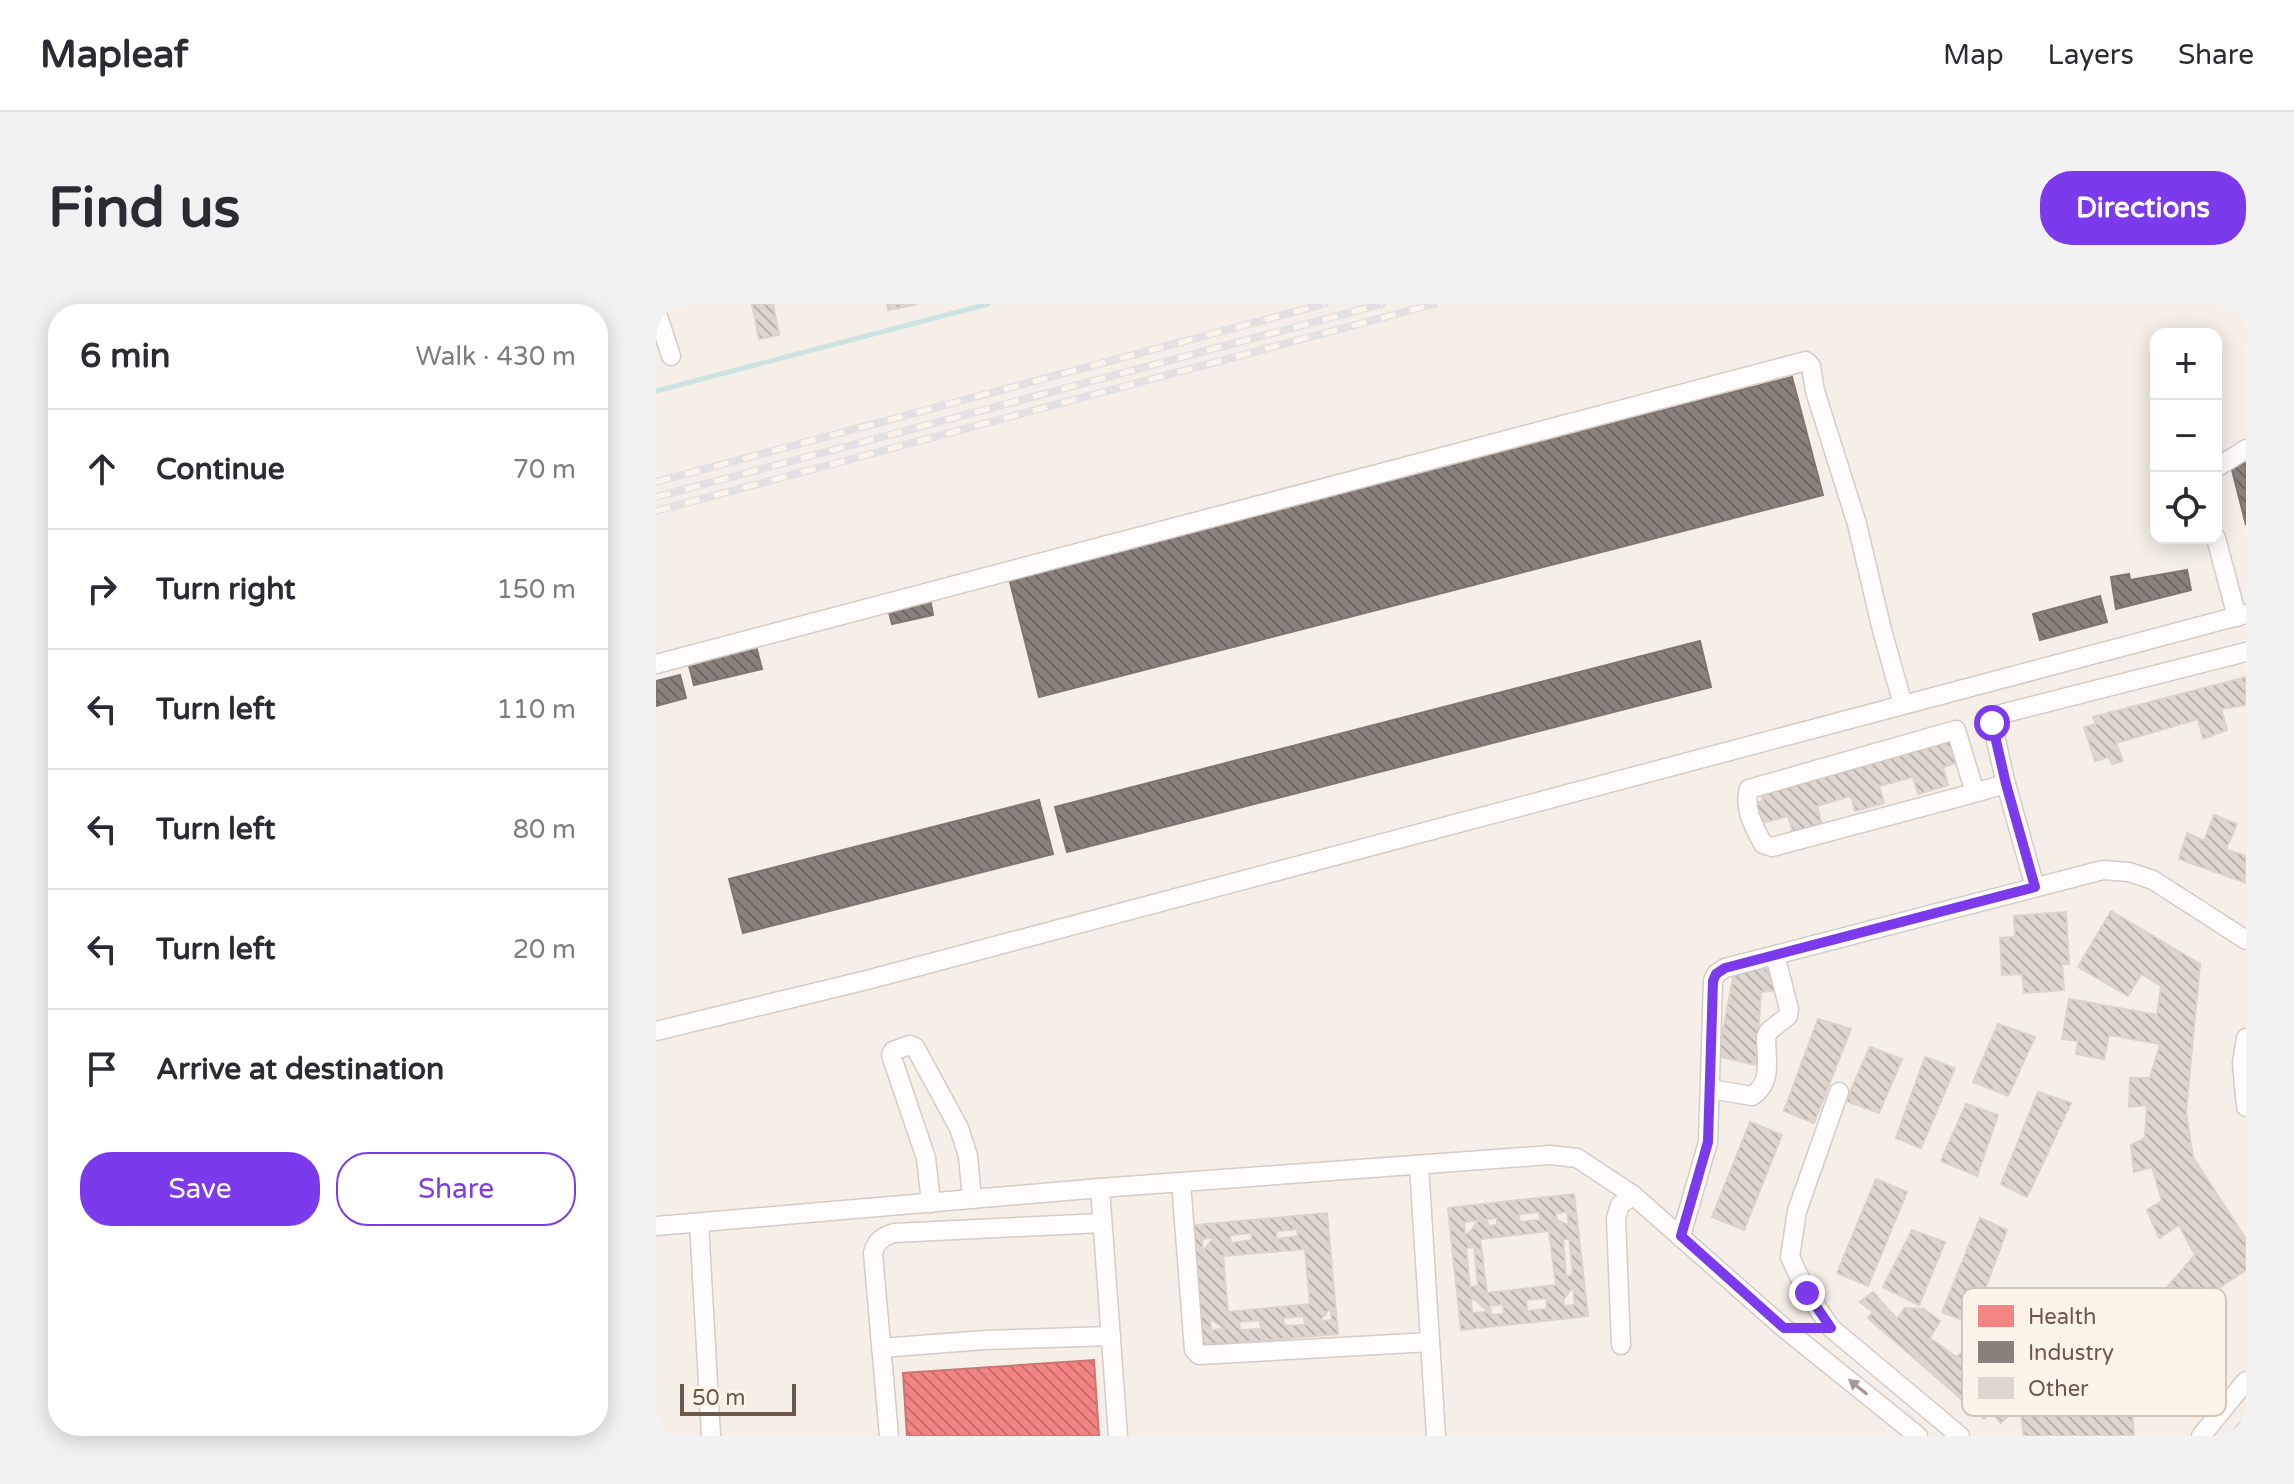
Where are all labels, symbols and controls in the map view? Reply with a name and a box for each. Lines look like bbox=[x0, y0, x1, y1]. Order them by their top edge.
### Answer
text: Mapleaf bbox=[40, 32, 188, 78]
text: Map bbox=[1943, 38, 2004, 72]
text: Layers bbox=[2048, 38, 2134, 72]
text: Share bbox=[2178, 38, 2254, 72]
button: Directions bbox=[2040, 171, 2246, 245]
text: Find us bbox=[48, 175, 240, 242]
map controls bbox=[2150, 328, 2222, 544]
button: + bbox=[2150, 328, 2222, 400]
text: 6 min bbox=[80, 336, 171, 377]
text: Walk · 430 m bbox=[416, 341, 576, 372]
button: − bbox=[2150, 400, 2222, 472]
icon: ahead bbox=[80, 447, 124, 491]
text: Continue bbox=[156, 451, 285, 488]
text: 70 m bbox=[513, 454, 576, 485]
button: locate bbox=[2150, 472, 2222, 544]
icon: right bbox=[80, 567, 124, 611]
text: Turn right bbox=[156, 571, 296, 608]
text: 150 m bbox=[496, 574, 576, 605]
icon: left bbox=[80, 687, 124, 731]
text: Turn left bbox=[156, 691, 275, 728]
text: 110 m bbox=[496, 694, 576, 725]
route start bbox=[1974, 705, 2010, 741]
icon: left bbox=[80, 807, 124, 851]
text: Turn left bbox=[156, 811, 275, 848]
text: 80 m bbox=[513, 814, 576, 845]
icon: left bbox=[80, 927, 124, 971]
text: Turn left bbox=[156, 931, 275, 968]
text: 20 m bbox=[513, 934, 576, 965]
icon: arrive bbox=[80, 1047, 124, 1091]
text: Arrive at destination bbox=[156, 1051, 444, 1088]
button: Save bbox=[80, 1152, 320, 1226]
button: Share bbox=[336, 1152, 576, 1226]
route end bbox=[1789, 1275, 1825, 1311]
legend bbox=[1962, 1288, 2226, 1416]
text: Health bbox=[2028, 1304, 2096, 1330]
text: Industry bbox=[2028, 1340, 2114, 1366]
text: Other bbox=[2028, 1376, 2089, 1402]
one-way arrow bbox=[1848, 1379, 1868, 1396]
scale bar bbox=[680, 1380, 796, 1416]
text: 50 m bbox=[692, 1385, 746, 1411]

